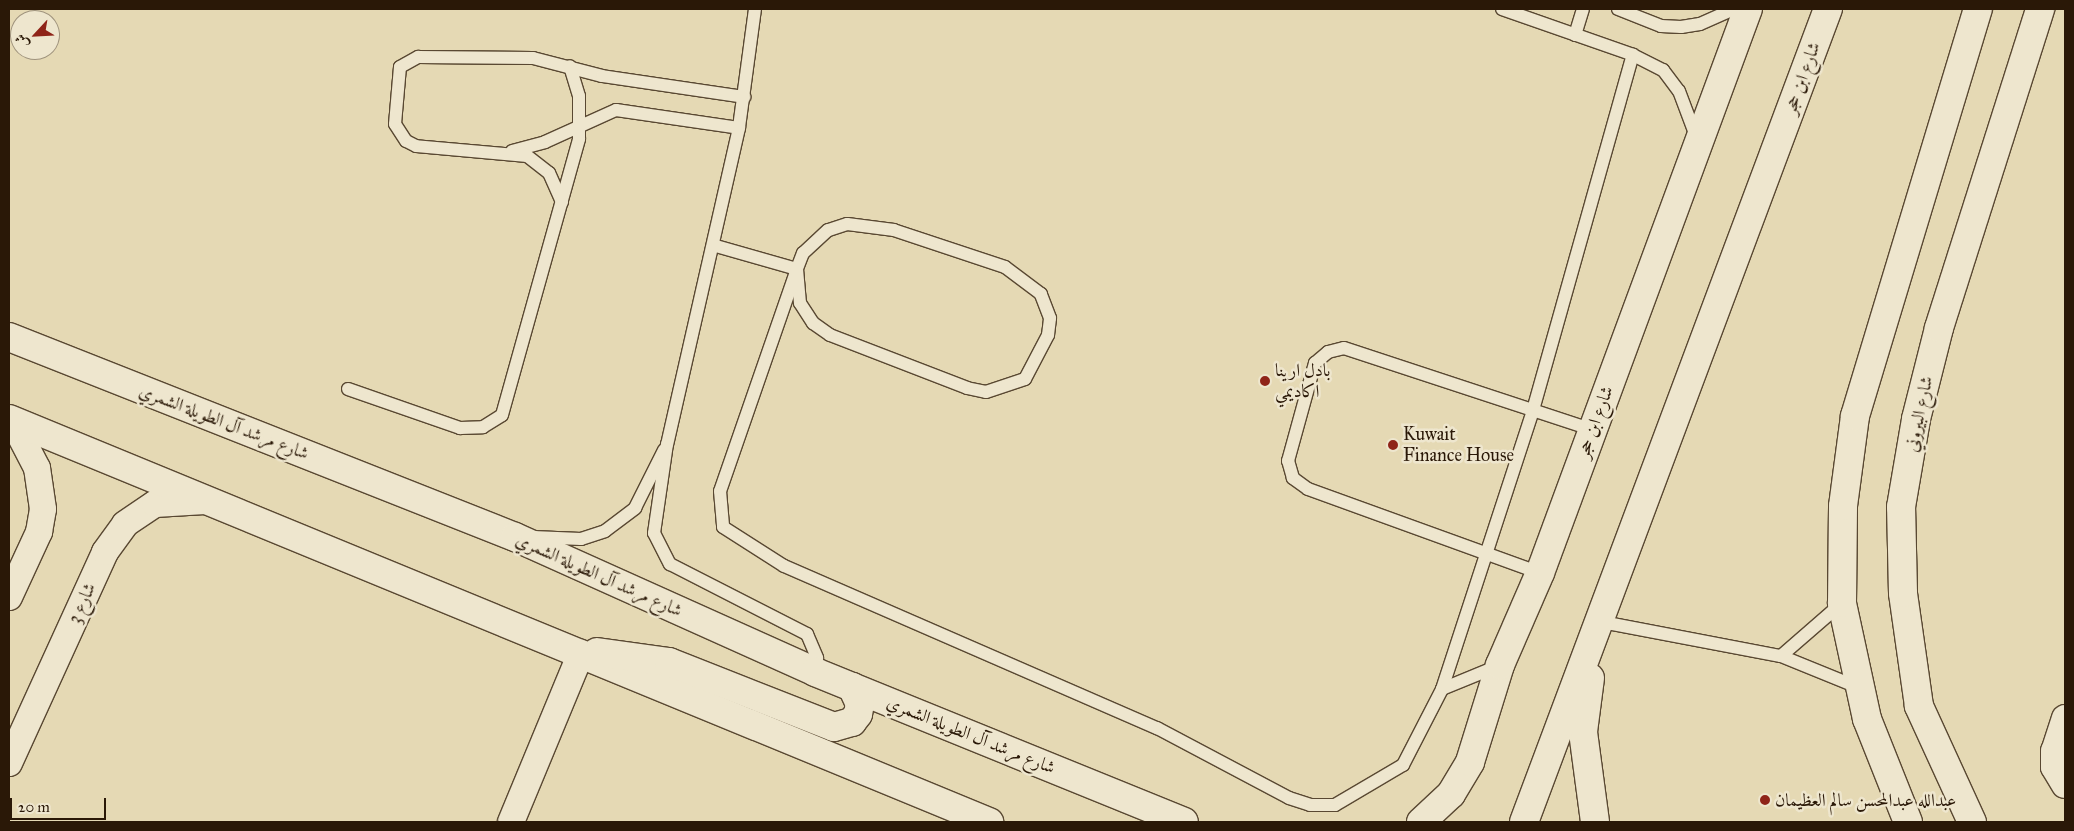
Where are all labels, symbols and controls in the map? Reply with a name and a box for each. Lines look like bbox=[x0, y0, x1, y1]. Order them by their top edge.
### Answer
north arrow bbox=[10, 10, 60, 60]
text: ش bbox=[11, 31, 33, 51]
street label: شارع ابن حجر bbox=[1779, 39, 1825, 117]
place label: بادل ارينا اكاديمي bbox=[1275, 360, 1330, 402]
street label: شارع البيروني bbox=[1900, 374, 1938, 454]
marker: بادل ارينا اكاديمي bbox=[1259, 375, 1271, 387]
street label: شارع مرشد آل الطويلة الشمري bbox=[136, 380, 312, 464]
street label: شارع ابن حجر bbox=[1572, 383, 1618, 461]
place label: Kuwait Finance House bbox=[1403, 424, 1514, 466]
marker: Kuwait Finance House bbox=[1387, 439, 1399, 451]
street label: شارع مرشد آل الطويلة الشمري bbox=[512, 529, 686, 621]
street label: شارع 3 bbox=[64, 579, 100, 627]
street label: شارع مرشد آل الطويلة الشمري bbox=[884, 691, 1058, 779]
scale bar bbox=[12, 788, 109, 820]
place label: عبدالله عبدالمحسن سالم العظيمان bbox=[1775, 789, 1956, 811]
marker: عبدالله عبدالمحسن سالم العظيمان bbox=[1759, 794, 1771, 806]
text: 20 m bbox=[18, 798, 50, 816]

